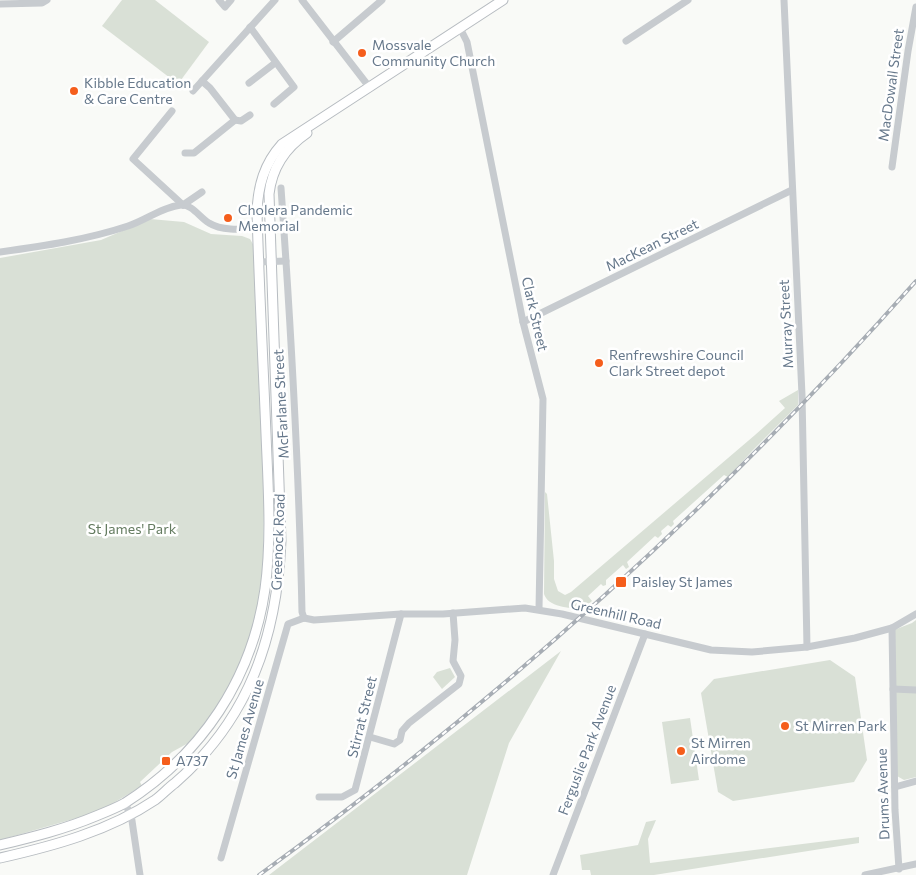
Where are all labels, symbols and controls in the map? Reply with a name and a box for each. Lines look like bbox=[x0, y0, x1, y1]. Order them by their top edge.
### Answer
street label: MacDowall Street bbox=[874, 27, 907, 142]
place label: Mossvale Community Church bbox=[372, 36, 495, 69]
marker: Mossvale Community Church bbox=[356, 47, 368, 59]
place label: Kibble Education & Care Centre bbox=[84, 74, 191, 107]
marker: Kibble Education & Care Centre bbox=[68, 85, 80, 97]
place label: Cholera Pandemic Memorial bbox=[238, 201, 353, 234]
marker: Cholera Pandemic Memorial bbox=[222, 212, 234, 224]
street label: MacKean Street bbox=[602, 215, 701, 274]
street label: Clark Street bbox=[519, 275, 552, 353]
street label: Murray Street bbox=[775, 279, 796, 369]
place label: Renfrewshire Council Clark Street depot bbox=[609, 346, 744, 379]
street label: McFarlane Street bbox=[269, 349, 292, 459]
marker: Renfrewshire Council Clark Street depot bbox=[593, 357, 605, 369]
street label: Greenock Road bbox=[267, 493, 288, 591]
park label: St James' Park bbox=[88, 520, 177, 537]
place label: Paisley St James bbox=[632, 573, 733, 590]
marker: Paisley St James bbox=[614, 575, 628, 589]
street label: Greenhill Road bbox=[569, 595, 663, 632]
street label: Stirrat Street bbox=[343, 674, 380, 760]
street label: St James Avenue bbox=[222, 677, 267, 781]
street label: Ferguslie Park Avenue bbox=[554, 682, 619, 817]
place label: St Mirren Park bbox=[795, 717, 887, 734]
marker: St Mirren Park bbox=[779, 720, 791, 732]
place label: St Mirren Airdome bbox=[691, 734, 751, 767]
marker: St Mirren Airdome bbox=[675, 745, 687, 757]
street label: Drums Avenue bbox=[872, 748, 893, 840]
place label: A737 bbox=[176, 752, 208, 769]
marker: A737 bbox=[160, 755, 172, 767]

